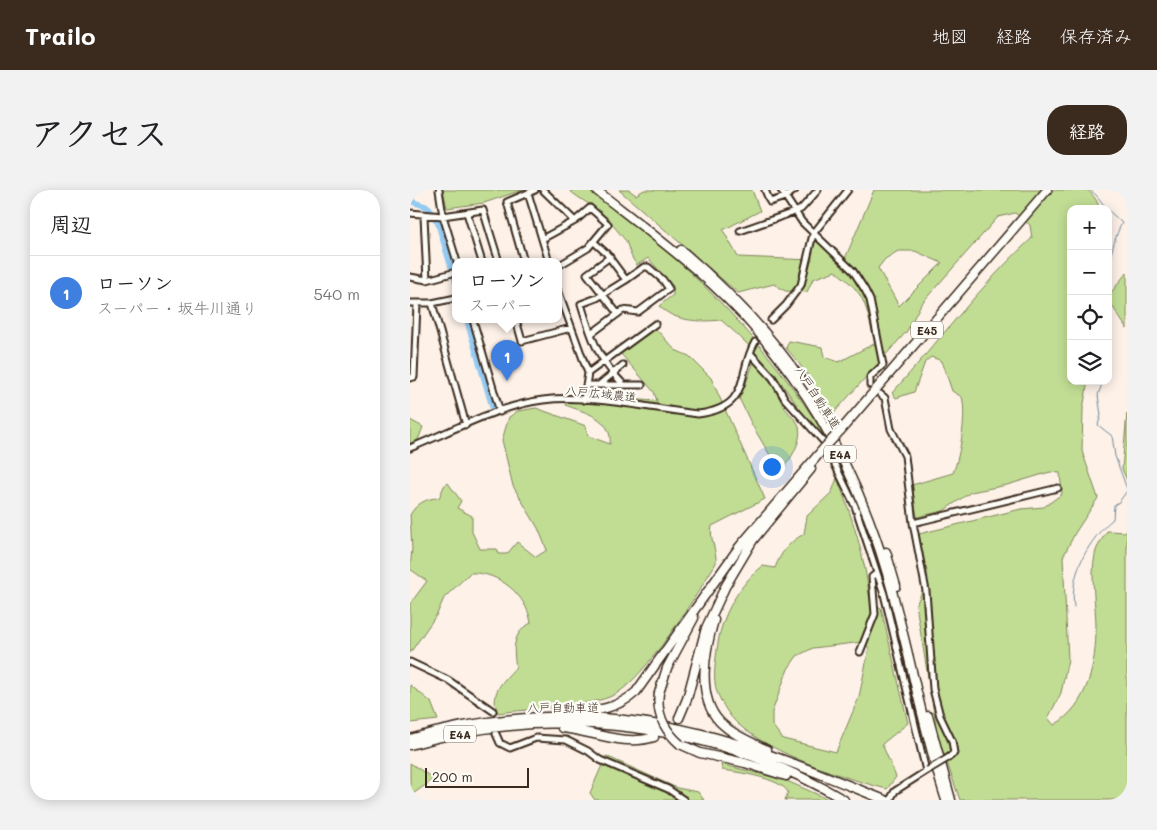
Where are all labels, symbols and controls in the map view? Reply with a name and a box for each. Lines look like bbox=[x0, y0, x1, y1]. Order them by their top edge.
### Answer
text: Trailo bbox=[25, 20, 96, 51]
text: 地図 bbox=[932, 24, 968, 48]
text: 経路 bbox=[996, 24, 1032, 48]
text: 保存済み bbox=[1060, 24, 1132, 48]
button: 経路 bbox=[1047, 105, 1127, 155]
text: アクセス bbox=[30, 109, 168, 155]
map controls bbox=[1067, 205, 1112, 385]
button: + bbox=[1067, 205, 1112, 250]
text: 周辺 bbox=[50, 210, 92, 237]
button: − bbox=[1067, 250, 1112, 295]
popup bbox=[452, 258, 562, 323]
text: ローソン bbox=[469, 267, 545, 292]
text: ローソン bbox=[97, 270, 173, 295]
text: 1 bbox=[62, 283, 70, 304]
text: 540 m bbox=[314, 283, 360, 304]
text: スーパー bbox=[469, 294, 532, 315]
button: locate bbox=[1067, 295, 1112, 340]
text: スーパー · 坂牛川通り bbox=[97, 297, 258, 318]
road number: E45 bbox=[911, 322, 943, 338]
pin: 1 bbox=[491, 340, 523, 381]
button: layers bbox=[1067, 340, 1112, 385]
street label: 八戸自動車道 bbox=[792, 362, 844, 432]
street label: 八戸広域農道 bbox=[564, 381, 638, 405]
road number: E4A bbox=[824, 445, 856, 462]
your location bbox=[759, 454, 785, 480]
street label: 八戸自動車道 bbox=[527, 699, 599, 715]
road number: E4A bbox=[444, 726, 476, 742]
scale bar bbox=[425, 765, 529, 788]
text: 200 m bbox=[432, 767, 473, 786]

